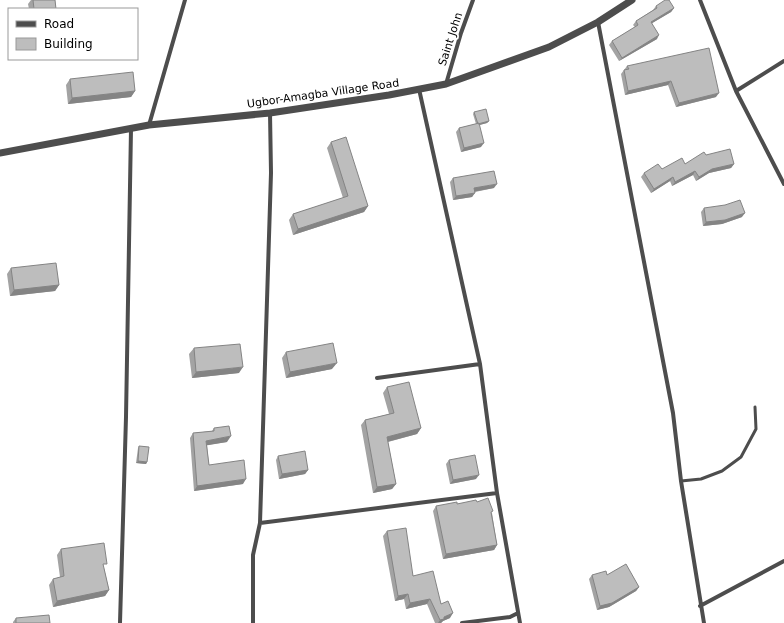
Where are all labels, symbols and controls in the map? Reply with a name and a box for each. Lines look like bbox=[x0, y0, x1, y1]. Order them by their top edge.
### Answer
legend bbox=[8, 8, 138, 60]
street label: Saint John bbox=[436, 11, 465, 68]
text: Road bbox=[44, 17, 74, 31]
text: Building bbox=[44, 37, 93, 51]
street label: Ugbor-Amagba Village Road bbox=[246, 76, 400, 111]

